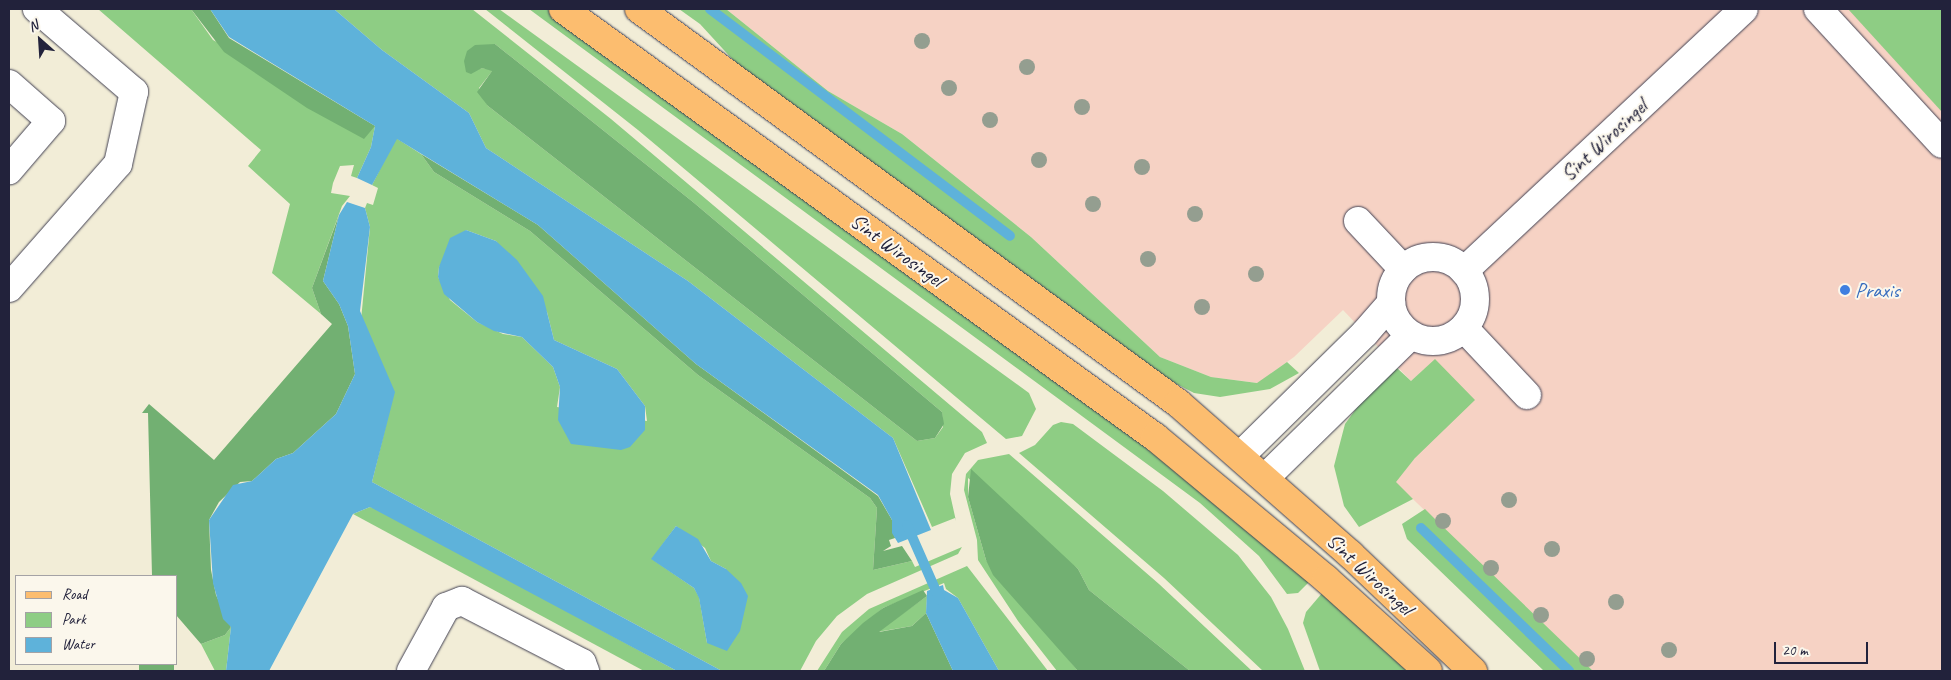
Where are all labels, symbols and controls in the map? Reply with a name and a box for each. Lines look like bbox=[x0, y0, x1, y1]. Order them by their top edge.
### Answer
north arrow bbox=[15, 15, 65, 65]
text: N bbox=[26, 17, 41, 36]
street label: Sint Wirosingel bbox=[1556, 94, 1652, 186]
street label: Sint Wirosingel bbox=[845, 208, 949, 292]
place label: Praxis bbox=[1855, 277, 1900, 303]
marker: Praxis bbox=[1839, 284, 1851, 296]
street label: Sint Wirosingel bbox=[1322, 528, 1418, 620]
legend bbox=[15, 575, 178, 665]
text: Road bbox=[62, 585, 87, 604]
text: Park bbox=[62, 610, 86, 629]
scale bar bbox=[1776, 632, 1870, 664]
text: Water bbox=[62, 635, 95, 654]
text: 20 m bbox=[1782, 641, 1808, 660]

